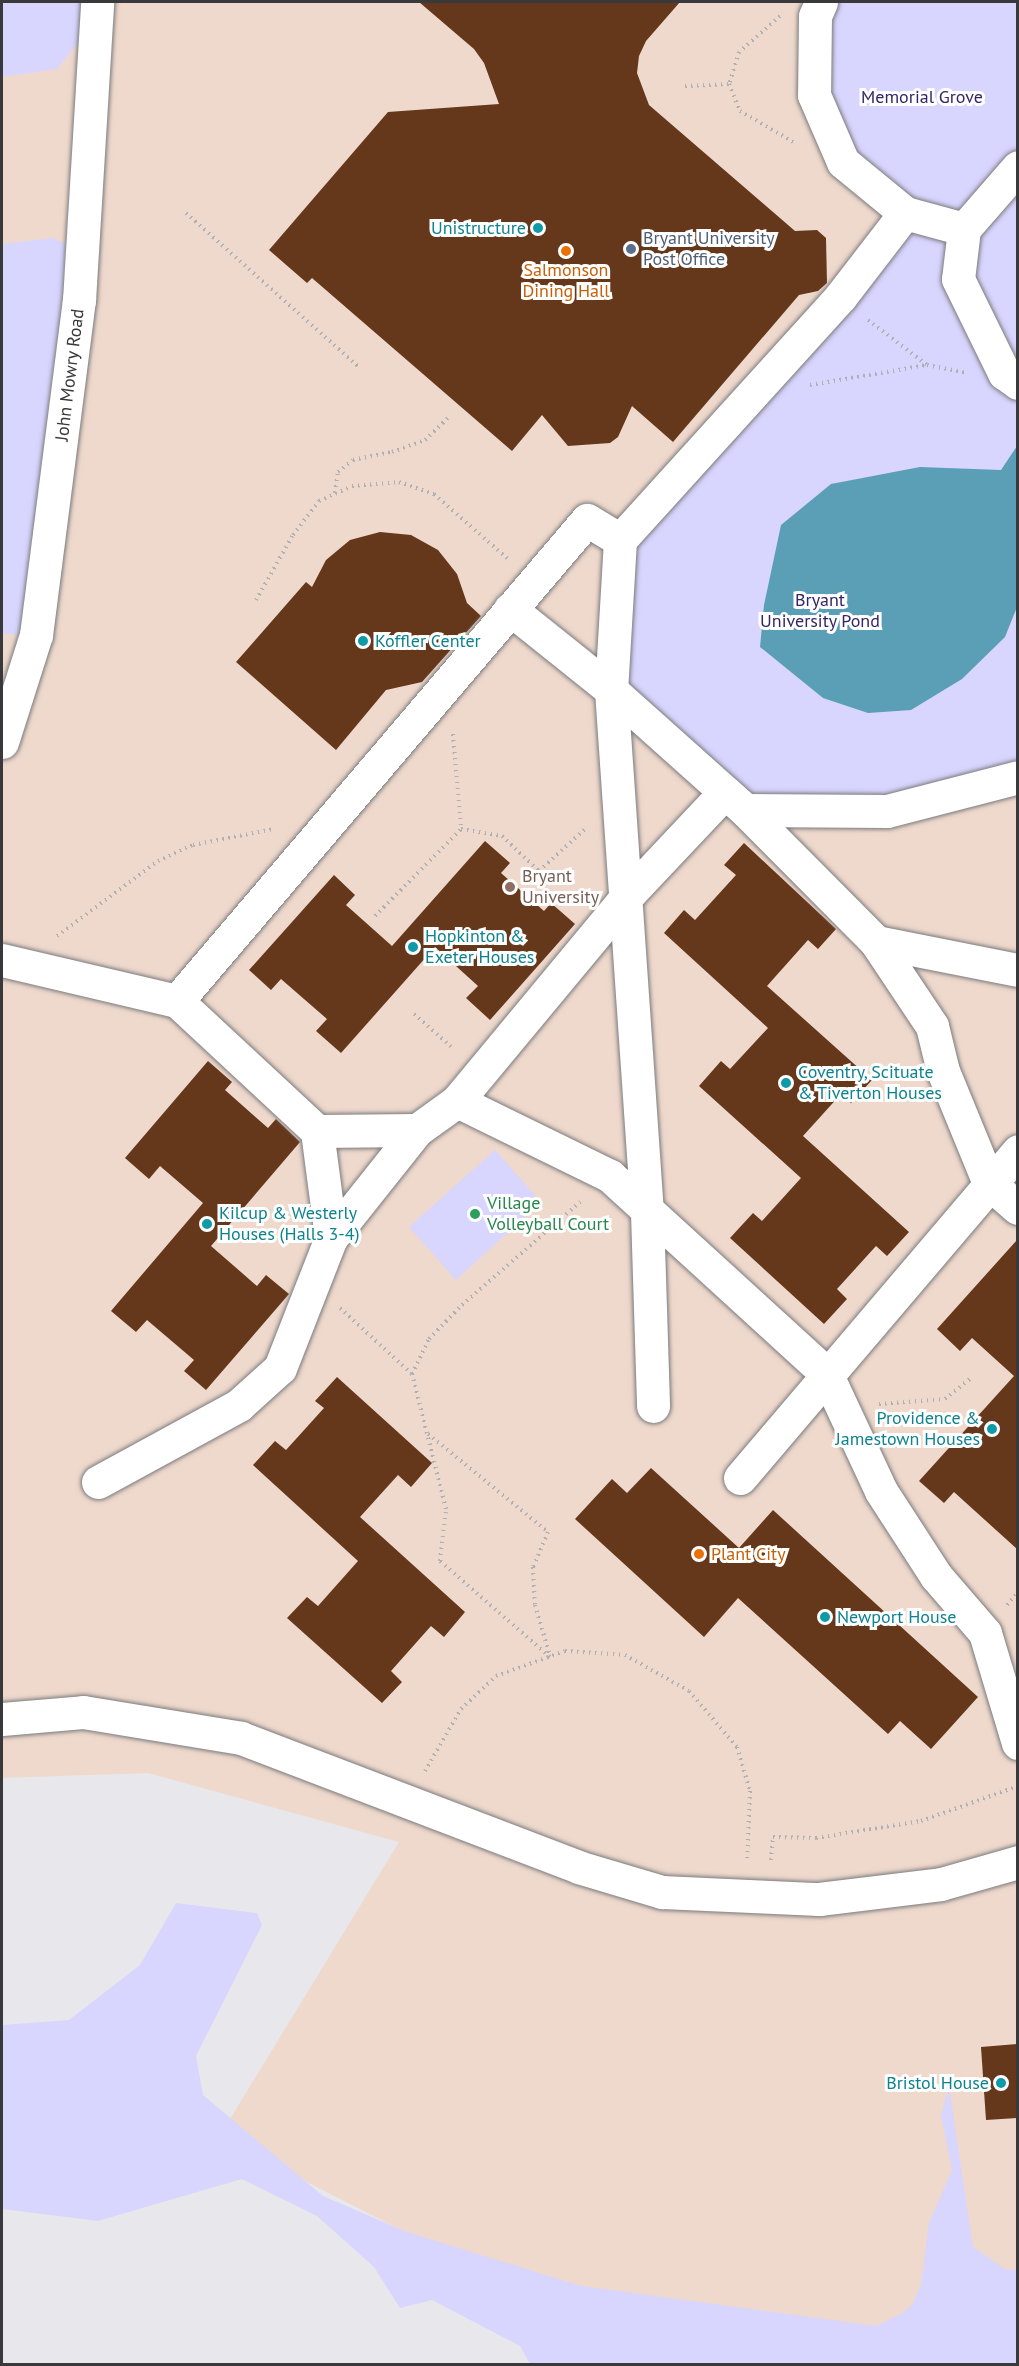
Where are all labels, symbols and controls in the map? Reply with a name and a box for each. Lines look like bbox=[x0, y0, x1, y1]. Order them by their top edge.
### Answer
park label: Memorial Grove bbox=[861, 86, 983, 108]
place label: Unistructure bbox=[431, 217, 526, 239]
marker: Unistructure bbox=[531, 221, 545, 235]
place label: Bryant University Post Office bbox=[643, 228, 775, 270]
marker: Bryant University Post Office bbox=[624, 242, 638, 256]
marker: Salmonson Dining Hall bbox=[559, 244, 573, 258]
place label: Salmonson Dining Hall bbox=[522, 260, 610, 302]
street label: John Mowry Road bbox=[51, 307, 89, 443]
park label: Bryant University Pond bbox=[760, 590, 880, 632]
place label: Koffler Center bbox=[375, 630, 481, 652]
marker: Koffler Center bbox=[356, 634, 370, 648]
place label: Bryant University bbox=[522, 866, 599, 908]
marker: Bryant University bbox=[503, 880, 517, 894]
place label: Hopkinton & Exeter Houses bbox=[425, 926, 534, 968]
marker: Hopkinton & Exeter Houses bbox=[406, 940, 420, 954]
place label: Coventry, Scituate & Tiverton Houses bbox=[798, 1062, 943, 1104]
marker: Coventry, Scituate & Tiverton Houses bbox=[779, 1076, 793, 1090]
place label: Village Volleyball Court bbox=[487, 1193, 609, 1236]
place label: Kilcup & Westerly Houses (Halls 3-4) bbox=[219, 1203, 360, 1246]
marker: Village Volleyball Court bbox=[468, 1207, 482, 1221]
marker: Kilcup & Westerly Houses (Halls 3-4) bbox=[200, 1217, 214, 1231]
place label: Providence & Jamestown Houses bbox=[836, 1408, 980, 1450]
marker: Providence & Jamestown Houses bbox=[985, 1422, 999, 1436]
place label: Plant City bbox=[711, 1543, 786, 1565]
marker: Plant City bbox=[692, 1547, 706, 1561]
place label: Newport House bbox=[837, 1606, 956, 1628]
marker: Newport House bbox=[818, 1610, 832, 1624]
place label: Bristol House bbox=[886, 2072, 989, 2094]
marker: Bristol House bbox=[994, 2076, 1008, 2090]

